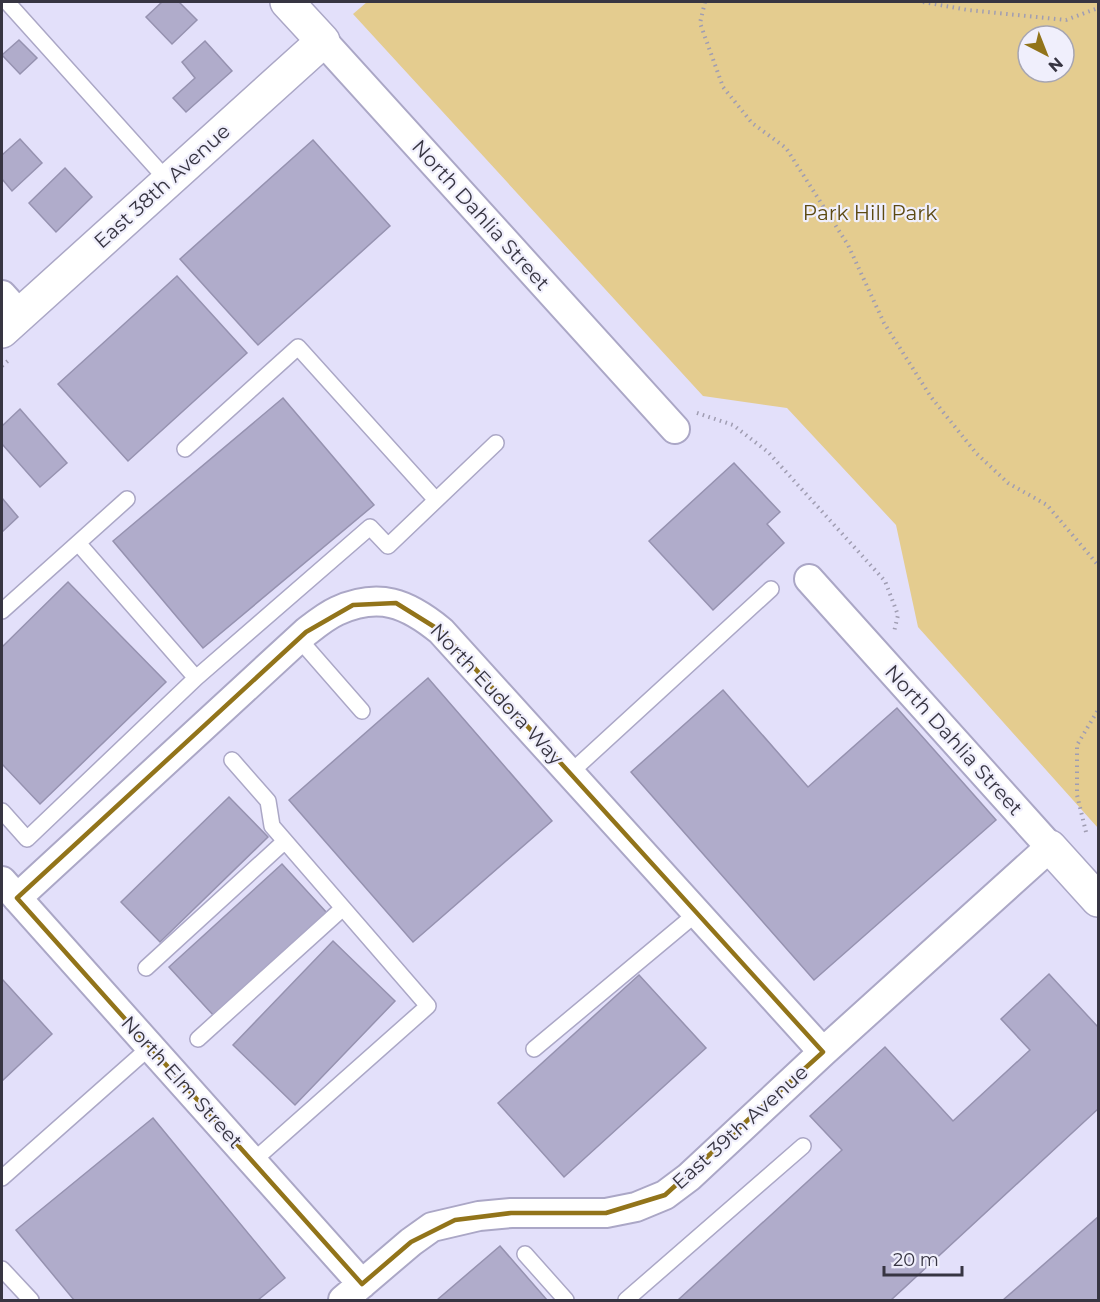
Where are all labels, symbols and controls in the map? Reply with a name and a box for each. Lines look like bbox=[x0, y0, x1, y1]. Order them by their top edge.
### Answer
north arrow bbox=[1016, 24, 1076, 84]
text: N bbox=[1045, 53, 1067, 76]
street label: East 38th Avenue bbox=[89, 119, 235, 253]
street label: North Dahlia Street bbox=[407, 135, 555, 295]
park label: Park Hill Park bbox=[803, 201, 937, 225]
street label: North Eudora Way bbox=[425, 618, 569, 770]
street label: North Dahlia Street bbox=[880, 660, 1028, 820]
street label: North Elm Street bbox=[116, 1011, 248, 1153]
street label: East 39th Avenue bbox=[667, 1060, 813, 1194]
scale bar bbox=[884, 1239, 962, 1277]
text: 20 m bbox=[893, 1249, 939, 1271]

